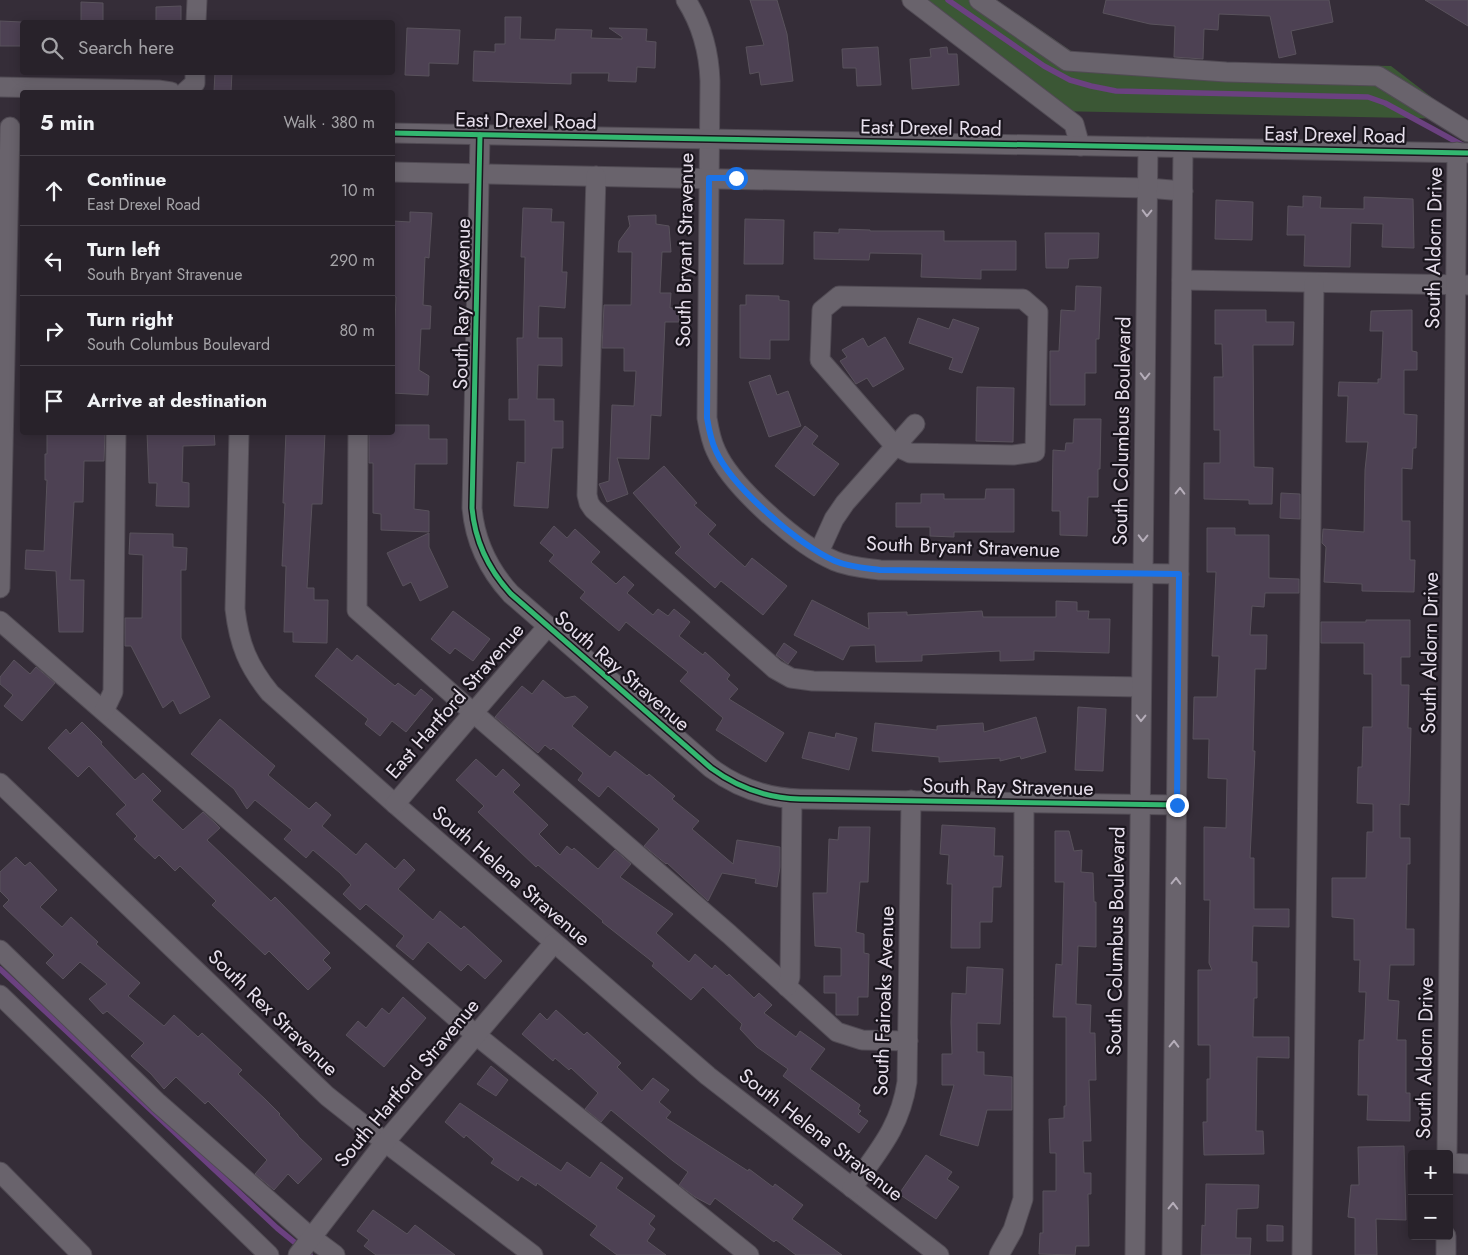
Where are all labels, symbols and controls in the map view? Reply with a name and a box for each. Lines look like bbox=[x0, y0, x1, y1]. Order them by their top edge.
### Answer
search box bbox=[20, 20, 395, 75]
icon: search bbox=[38, 34, 66, 62]
text: Search here bbox=[78, 34, 174, 61]
street label: East Drexel Road bbox=[455, 105, 597, 137]
text: 5 min bbox=[40, 108, 95, 138]
text: Walk · 380 m bbox=[284, 111, 375, 134]
street label: East Drexel Road bbox=[860, 112, 1002, 144]
street label: East Drexel Road bbox=[1264, 119, 1406, 151]
street label: South Bryant Stravenue bbox=[669, 153, 701, 347]
text: Continue bbox=[87, 166, 166, 193]
route start bbox=[725, 167, 748, 190]
street label: South Aldorn Drive bbox=[1418, 167, 1450, 329]
icon: ahead bbox=[40, 177, 68, 205]
text: 10 m bbox=[341, 179, 375, 202]
text: East Drexel Road bbox=[87, 193, 200, 216]
one-way arrow bbox=[1142, 210, 1152, 218]
street label: South Ray Stravenue bbox=[446, 218, 478, 390]
text: Turn left bbox=[87, 236, 160, 263]
icon: left bbox=[40, 247, 68, 275]
text: 290 m bbox=[330, 249, 375, 272]
text: South Bryant Stravenue bbox=[87, 263, 242, 286]
text: Turn right bbox=[87, 306, 173, 333]
street label: South Columbus Boulevard bbox=[1106, 316, 1138, 546]
icon: right bbox=[40, 317, 68, 345]
text: 80 m bbox=[339, 319, 375, 342]
text: South Columbus Boulevard bbox=[87, 333, 270, 356]
one-way arrow bbox=[1140, 372, 1150, 380]
icon: arrive bbox=[40, 387, 68, 415]
text: Arrive at destination bbox=[87, 387, 267, 414]
one-way arrow bbox=[1175, 487, 1185, 495]
street label: South Bryant Stravenue bbox=[865, 529, 1061, 565]
one-way arrow bbox=[1138, 535, 1148, 543]
street label: South Aldorn Drive bbox=[1414, 572, 1446, 734]
street label: South Ray Stravenue bbox=[548, 604, 696, 738]
street label: East Hartford Stravenue bbox=[379, 617, 531, 785]
one-way arrow bbox=[1136, 715, 1146, 723]
street label: South Ray Stravenue bbox=[922, 771, 1094, 803]
route end bbox=[1166, 794, 1189, 817]
street label: South Helena Stravenue bbox=[425, 799, 597, 953]
street label: South Columbus Boulevard bbox=[1100, 826, 1132, 1056]
one-way arrow bbox=[1171, 877, 1181, 885]
street label: South Fairoaks Avenue bbox=[866, 905, 902, 1097]
street label: South Rex Stravenue bbox=[201, 943, 345, 1083]
street label: South Aldorn Drive bbox=[1409, 977, 1441, 1139]
street label: South Hartford Stravenue bbox=[328, 992, 486, 1174]
one-way arrow bbox=[1169, 1040, 1180, 1048]
street label: South Helena Stravenue bbox=[733, 1062, 909, 1208]
map controls bbox=[1408, 1150, 1453, 1240]
button: + bbox=[1408, 1150, 1453, 1195]
button: − bbox=[1408, 1195, 1453, 1240]
one-way arrow bbox=[1168, 1202, 1178, 1210]

